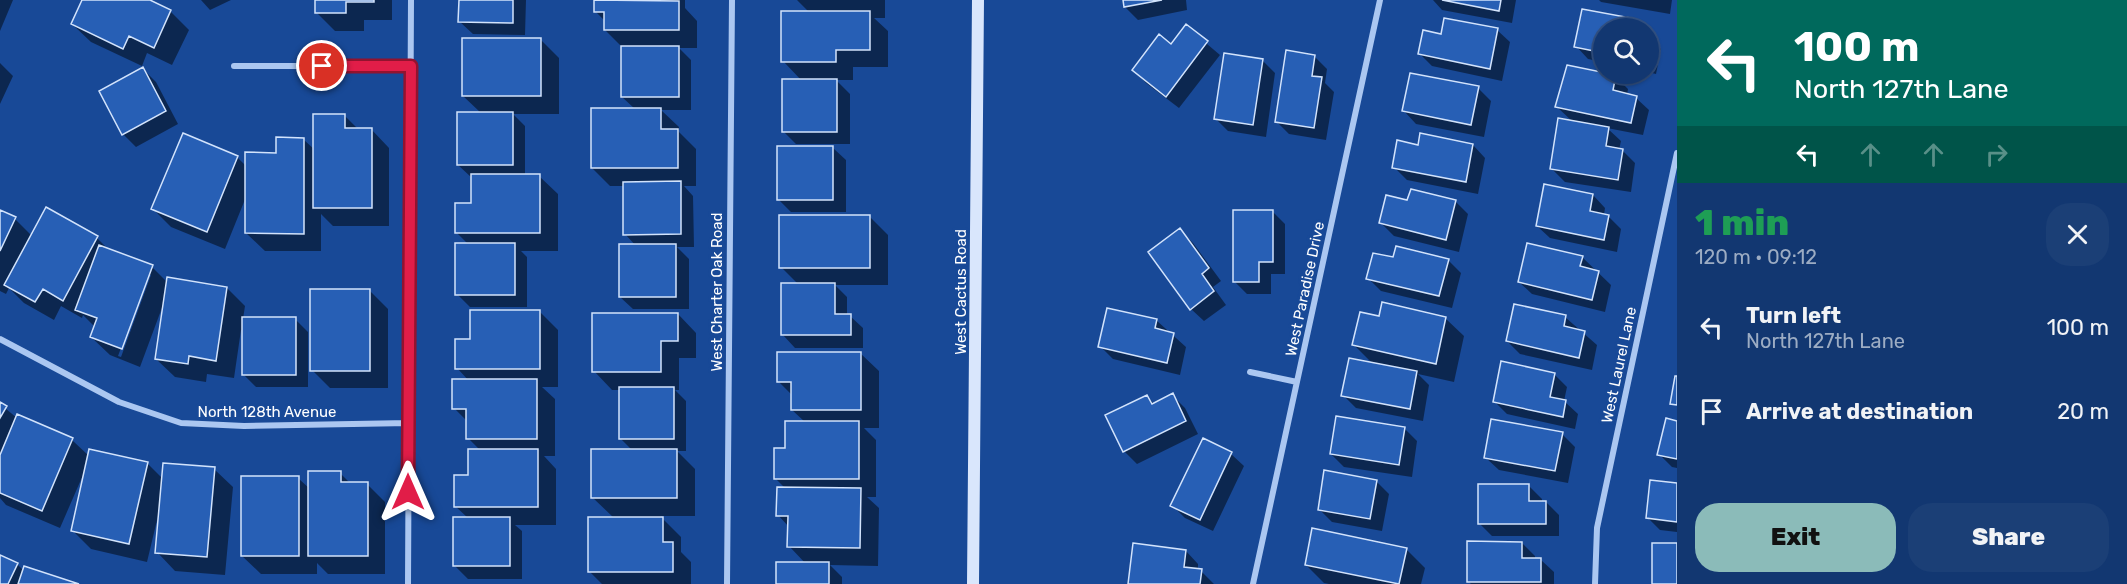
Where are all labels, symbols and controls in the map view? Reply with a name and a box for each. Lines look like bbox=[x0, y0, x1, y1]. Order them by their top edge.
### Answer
map controls bbox=[1593, 18, 1659, 84]
button: search bbox=[1593, 18, 1659, 84]
text: 100 m bbox=[1794, 22, 1919, 72]
icon: left bbox=[1695, 24, 1773, 102]
pin bbox=[296, 40, 347, 91]
icon: arrive bbox=[305, 49, 338, 82]
text: North 127th Lane bbox=[1794, 73, 2009, 105]
icon: left bbox=[1791, 138, 1824, 171]
icon: ahead bbox=[1854, 138, 1887, 171]
icon: ahead bbox=[1917, 138, 1950, 171]
icon: right bbox=[1980, 138, 2013, 171]
text: 1 min bbox=[1695, 201, 1789, 244]
button: close bbox=[2046, 203, 2109, 266]
street label: West Charter Oak Road bbox=[708, 213, 726, 371]
street label: West Paradise Drive bbox=[1282, 220, 1328, 358]
street label: West Cactus Road bbox=[952, 229, 970, 355]
text: 120 m · 09:12 bbox=[1695, 245, 1817, 269]
text: Turn left bbox=[1746, 302, 1841, 329]
street label: West Laurel Lane bbox=[1598, 305, 1640, 425]
icon: left bbox=[1695, 311, 1728, 344]
text: 100 m bbox=[2047, 314, 2109, 341]
text: North 127th Lane bbox=[1746, 329, 1905, 353]
icon: arrive bbox=[1695, 395, 1728, 428]
text: Arrive at destination bbox=[1746, 398, 1973, 425]
text: 20 m bbox=[2057, 398, 2109, 425]
street label: North 128th Avenue bbox=[198, 403, 337, 421]
position arrow bbox=[376, 460, 440, 524]
button: Exit bbox=[1695, 503, 1896, 572]
button: Share bbox=[1908, 503, 2109, 572]

